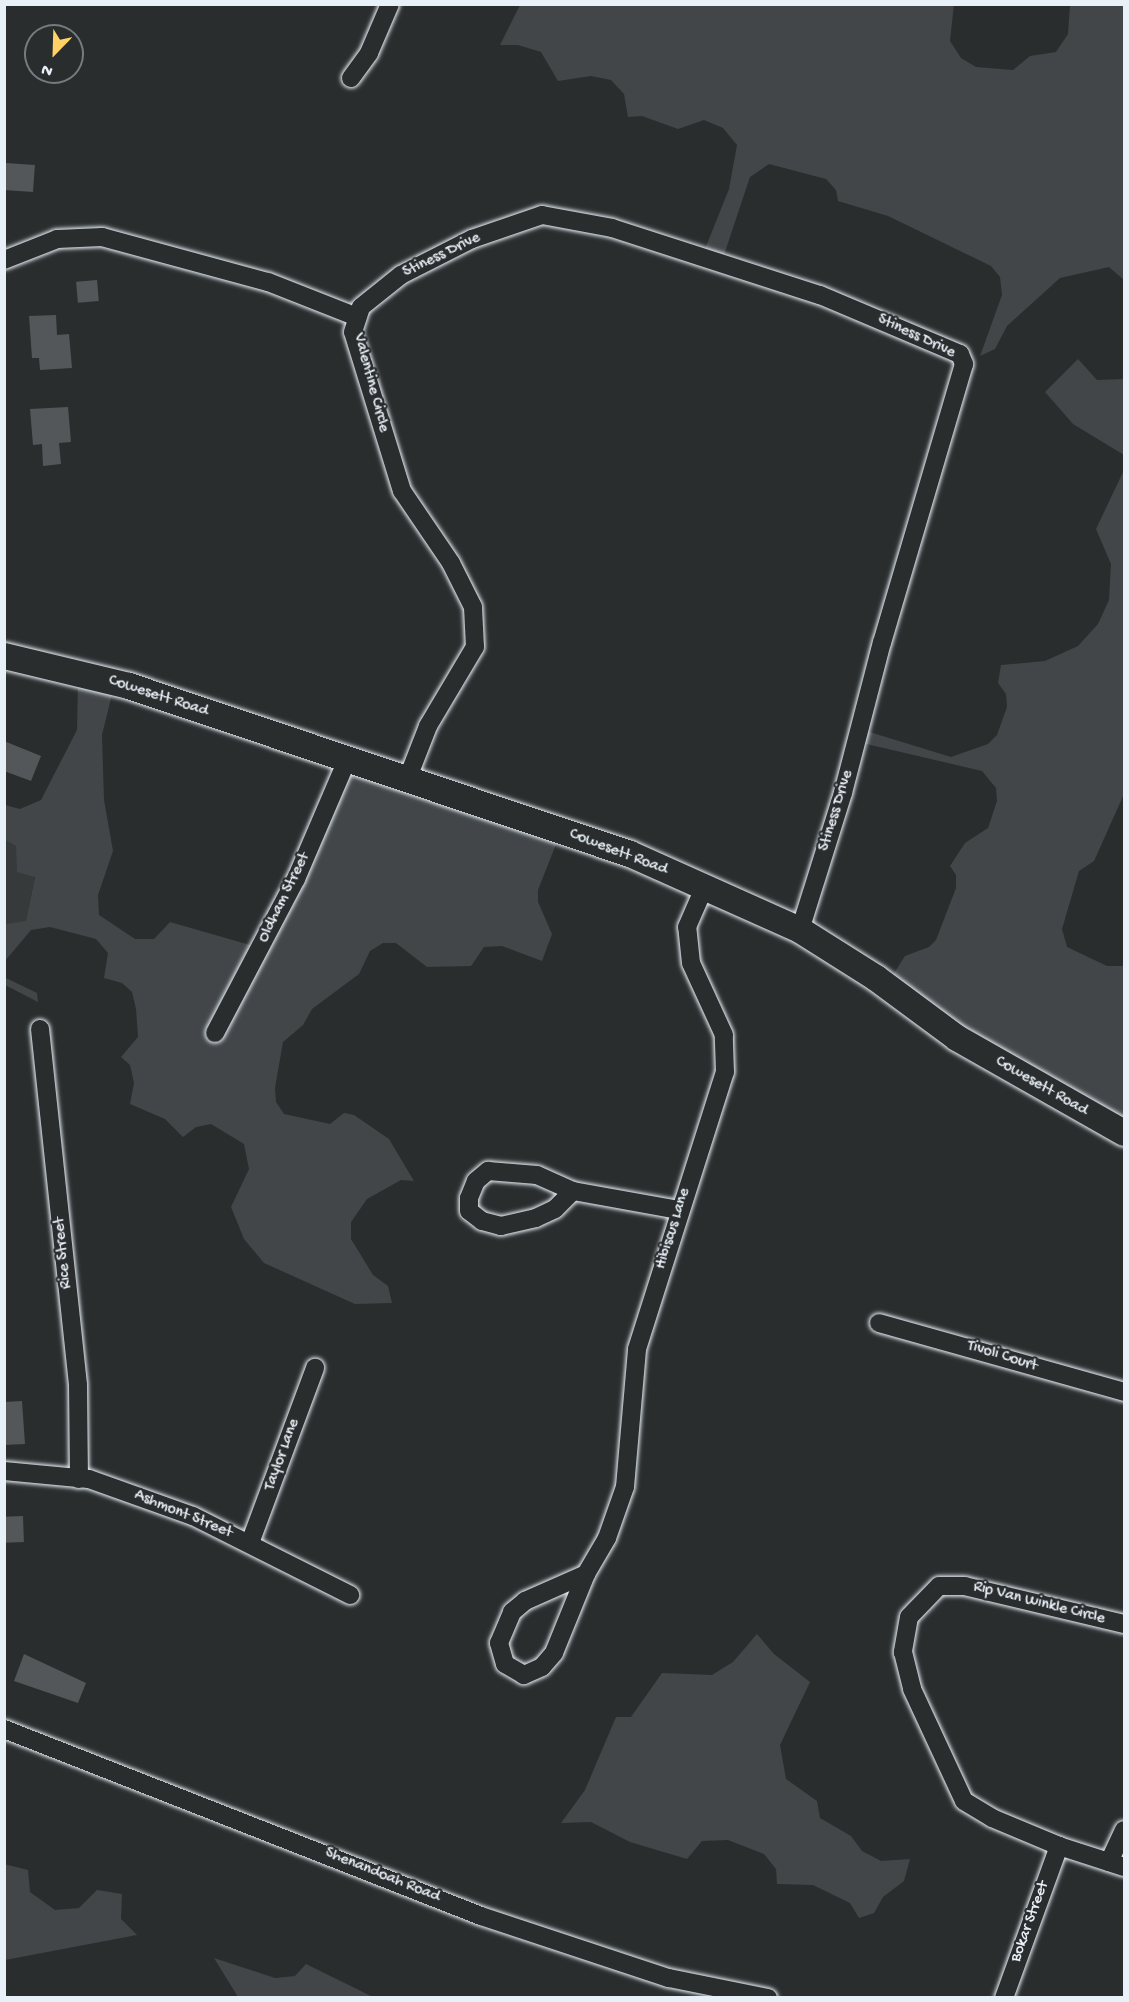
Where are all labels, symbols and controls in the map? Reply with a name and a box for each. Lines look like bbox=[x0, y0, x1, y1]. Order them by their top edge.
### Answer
north arrow bbox=[24, 24, 84, 84]
text: N bbox=[39, 58, 56, 80]
street label: Stiness Drive bbox=[400, 229, 484, 283]
street label: Stiness Drive bbox=[874, 311, 958, 363]
street label: Valentine Circle bbox=[348, 331, 392, 435]
street label: Cowesett Road bbox=[106, 672, 210, 722]
street label: Stiness Drive bbox=[816, 768, 858, 854]
street label: Cowesett Road bbox=[566, 825, 670, 881]
street label: Oldham Street bbox=[255, 850, 315, 946]
street label: Cowesett Road bbox=[991, 1053, 1091, 1121]
street label: Hibiscus Lane bbox=[653, 1186, 695, 1272]
street label: Rice Street bbox=[51, 1216, 77, 1290]
street label: Tivoli Court bbox=[965, 1337, 1039, 1377]
street label: Taylor Lane bbox=[261, 1417, 305, 1493]
street label: Ashmont Street bbox=[131, 1487, 235, 1543]
street label: Rip Van Winkle Circle bbox=[971, 1578, 1107, 1630]
street label: Shenandoah Road bbox=[322, 1844, 442, 1908]
street label: Bokar Street bbox=[1008, 1879, 1054, 1965]

